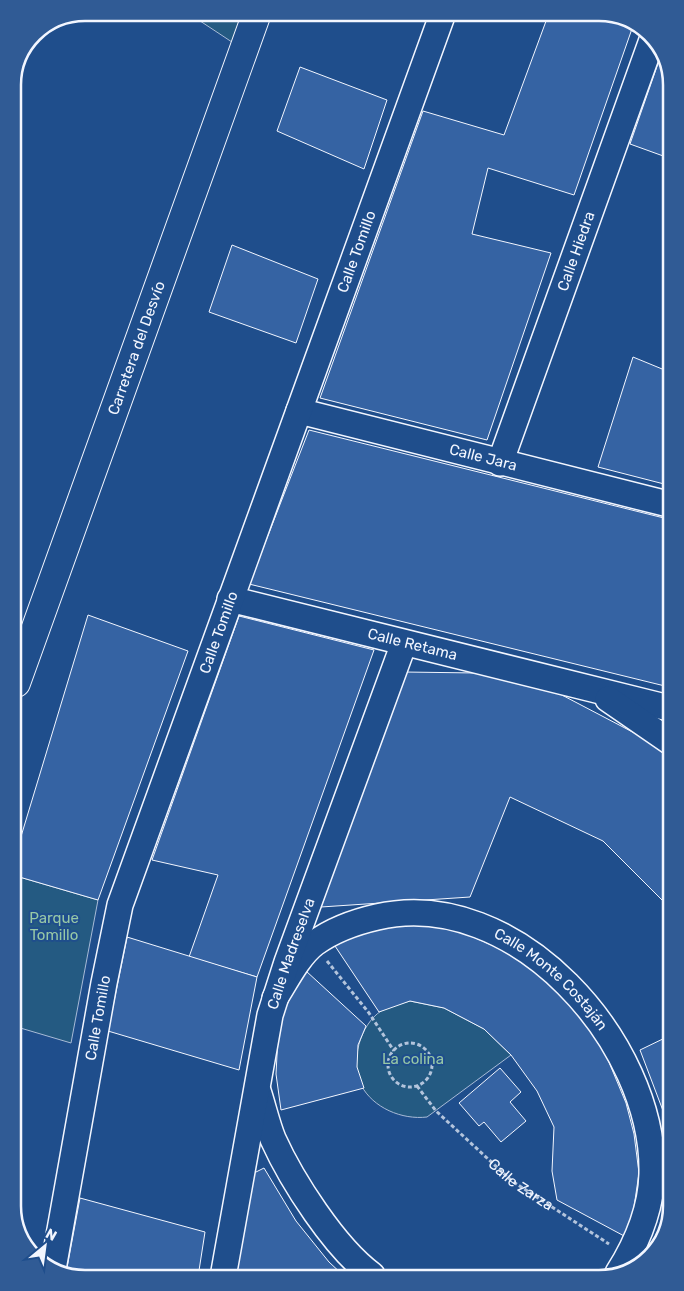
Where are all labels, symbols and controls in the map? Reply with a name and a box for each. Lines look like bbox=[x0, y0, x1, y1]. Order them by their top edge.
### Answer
street label: Calle Tomillo bbox=[333, 208, 380, 295]
street label: Calle Hiedra bbox=[554, 209, 599, 293]
street label: Carretera del Desvío bbox=[104, 279, 169, 417]
street label: Calle Jara bbox=[447, 440, 519, 475]
street label: Calle Tomillo bbox=[196, 589, 242, 676]
street label: Calle Retama bbox=[366, 625, 459, 664]
street label: Calle Madreselva bbox=[263, 895, 319, 1012]
park label: Parque Tomillo bbox=[29, 909, 79, 944]
street label: Calle Monte Costaján bbox=[491, 924, 611, 1034]
street label: Calle Tomillo bbox=[81, 974, 114, 1062]
park label: La colina bbox=[382, 1050, 444, 1068]
street label: Calle Zarza bbox=[485, 1155, 557, 1214]
north arrow bbox=[20, 1221, 70, 1271]
text: N bbox=[43, 1225, 60, 1245]

